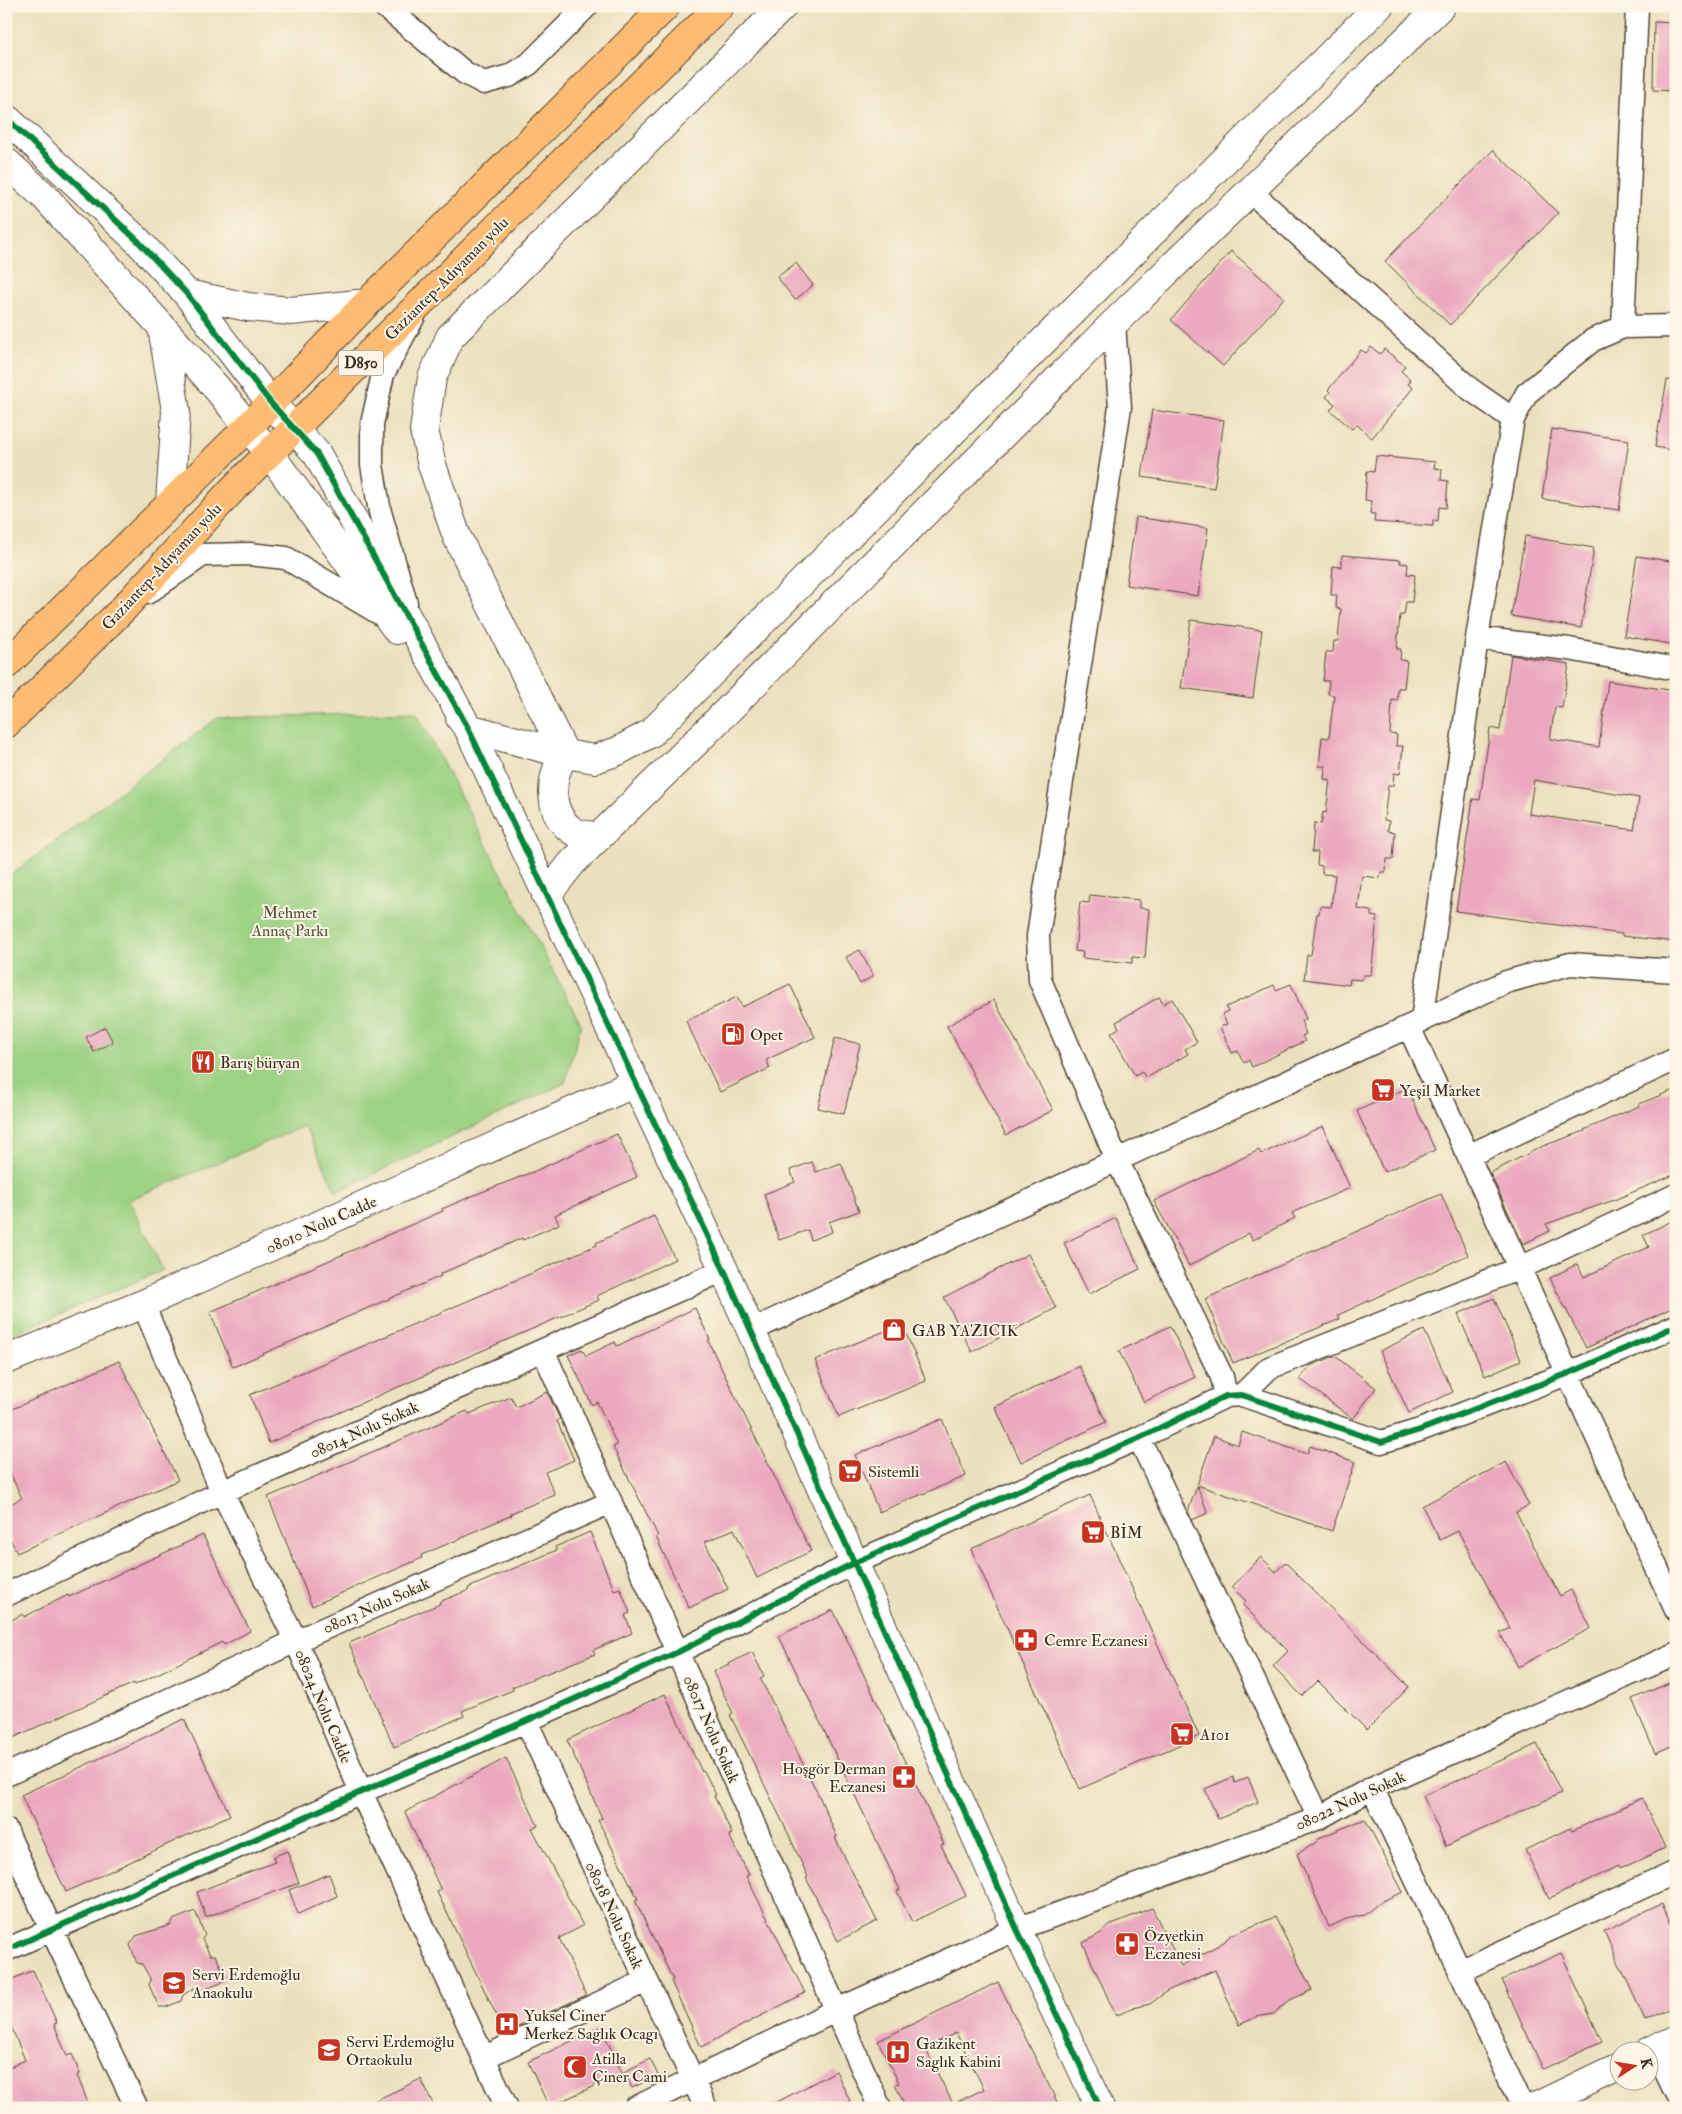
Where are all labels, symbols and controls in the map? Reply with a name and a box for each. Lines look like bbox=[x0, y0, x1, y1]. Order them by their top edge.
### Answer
street label: Gaziantep-Adıyaman yolu bbox=[381, 213, 513, 345]
road number: D850 bbox=[338, 350, 384, 376]
street label: Gaziantep-Adıyaman yolu bbox=[98, 499, 227, 635]
park label: Mehmet Annaç Parkı bbox=[251, 903, 328, 941]
fuel station icon: Opet bbox=[720, 1021, 746, 1047]
place label: Opet bbox=[750, 1025, 783, 1046]
restaurant icon: Barış büryan bbox=[190, 1049, 216, 1075]
place label: Barış büryan bbox=[220, 1053, 300, 1073]
supermarket icon: Yeşil Market bbox=[1370, 1077, 1396, 1103]
place label: Yeşil Market bbox=[1400, 1081, 1481, 1101]
street label: 08010 Nolu Cadde bbox=[263, 1191, 380, 1258]
shop icon: GAB YAZICIK bbox=[881, 1317, 907, 1343]
place label: GAB YAZICIK bbox=[912, 1321, 1019, 1341]
street label: 08014 Nolu Sokak bbox=[307, 1397, 422, 1463]
supermarket icon: Sistemli bbox=[837, 1458, 863, 1484]
place label: Sistemli bbox=[868, 1462, 919, 1482]
supermarket icon: BİM bbox=[1080, 1519, 1106, 1545]
place label: BİM bbox=[1110, 1523, 1142, 1543]
street label: 08013 Nolu Sokak bbox=[320, 1573, 433, 1638]
pharmacy icon: Cemre Eczanesi bbox=[1013, 1627, 1039, 1653]
place label: Cemre Eczanesi bbox=[1044, 1631, 1148, 1651]
street label: 08024 Nolu Cadde bbox=[290, 1646, 356, 1767]
street label: 08017 Nolu Sokak bbox=[678, 1672, 744, 1787]
supermarket icon: A101 bbox=[1169, 1721, 1195, 1747]
place label: A101 bbox=[1199, 1725, 1230, 1745]
place label: Hoşgör Derman Eczanesi bbox=[782, 1759, 886, 1797]
pharmacy icon: Hoşgör Derman Eczanesi bbox=[891, 1764, 917, 1790]
street label: 08022 Nolu Sokak bbox=[1292, 1767, 1409, 1835]
street label: 08018 Nolu Sokak bbox=[581, 1859, 648, 1972]
place label: Özyetkin Eczanesi bbox=[1144, 1926, 1204, 1964]
pharmacy icon: Özyetkin Eczanesi bbox=[1114, 1931, 1140, 1957]
place label: Servi Erdemoğlu Anaokulu bbox=[191, 1965, 300, 2003]
school or university icon: Servi Erdemoğlu Anaokulu bbox=[161, 1970, 187, 1996]
place label: Yuksel Ciner Merkez Saglık Ocagı bbox=[524, 2006, 658, 2044]
hospital icon: Yuksel Ciner Merkez Saglık Ocagı bbox=[494, 2011, 520, 2037]
place label: Servi Erdemoğlu Ortaokulu bbox=[346, 2032, 454, 2070]
place label: Gazikent Saglık Kabini bbox=[916, 2034, 1001, 2072]
school or university icon: Servi Erdemoğlu Ortaokulu bbox=[316, 2037, 342, 2063]
hospital icon: Gazikent Saglık Kabini bbox=[885, 2039, 911, 2065]
north arrow bbox=[1610, 2042, 1660, 2092]
place label: Atilla Çiner Cami bbox=[591, 2049, 667, 2087]
mosque icon: Atilla Çiner Cami bbox=[562, 2054, 588, 2080]
text: K bbox=[1637, 2057, 1656, 2071]

